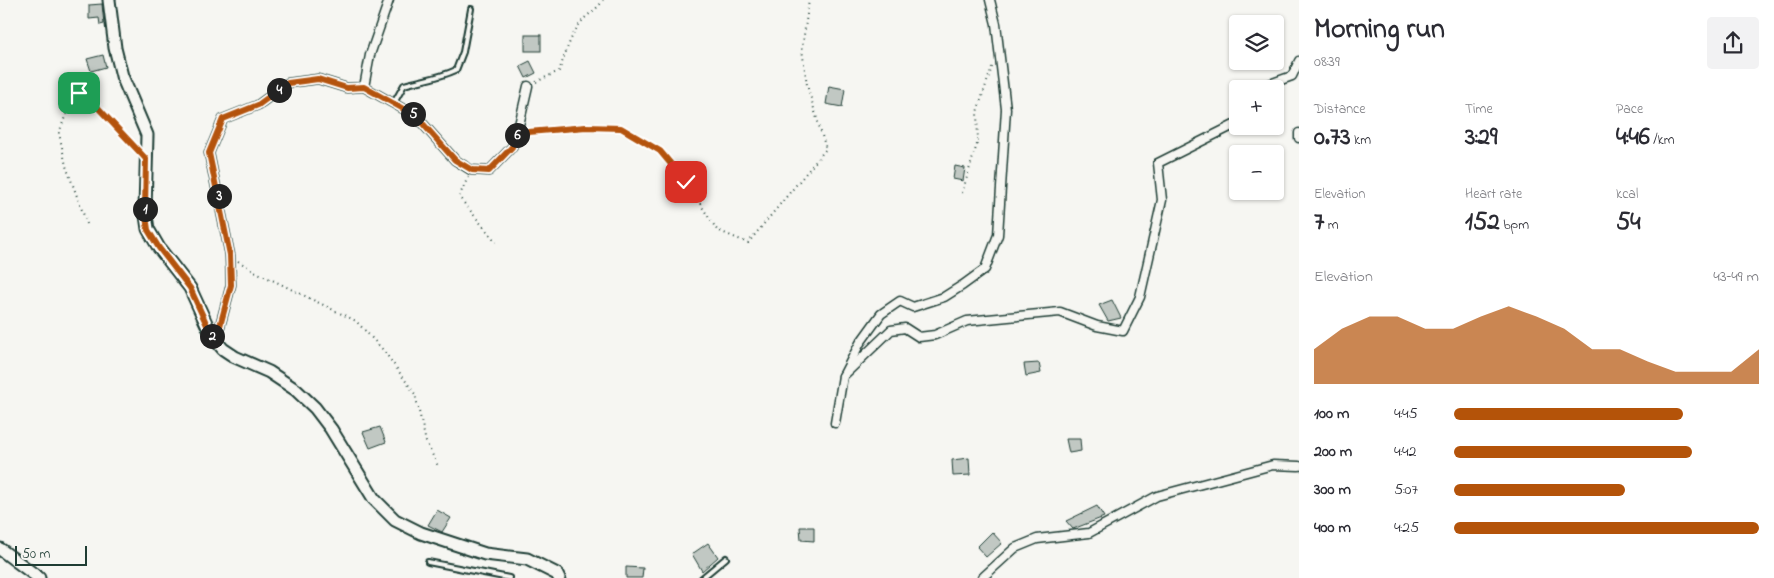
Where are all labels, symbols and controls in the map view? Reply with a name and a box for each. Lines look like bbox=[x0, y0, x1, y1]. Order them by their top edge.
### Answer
text: Morning run bbox=[1314, 10, 1445, 51]
map controls bbox=[1229, 15, 1284, 200]
button: layers bbox=[1229, 15, 1284, 70]
button: share bbox=[1707, 17, 1759, 69]
text: 08:39 bbox=[1314, 50, 1340, 74]
pin bbox=[58, 72, 100, 114]
pin: 4 bbox=[266, 78, 292, 102]
icon: arrive bbox=[65, 79, 93, 107]
text: 4 bbox=[277, 80, 282, 101]
button: + bbox=[1229, 80, 1284, 135]
text: Distance bbox=[1314, 99, 1366, 120]
text: Time bbox=[1465, 99, 1493, 120]
text: Pace bbox=[1616, 99, 1643, 120]
pin: 5 bbox=[400, 102, 426, 126]
text: 5 bbox=[409, 104, 418, 125]
text: 0.73 bbox=[1314, 120, 1351, 156]
text: 3:29 bbox=[1465, 120, 1497, 156]
text: 4:46 bbox=[1616, 120, 1650, 156]
pin: 6 bbox=[504, 122, 530, 148]
text: 6 bbox=[514, 125, 521, 146]
text: km bbox=[1351, 130, 1371, 151]
text: /km bbox=[1650, 130, 1675, 151]
button: − bbox=[1229, 145, 1284, 200]
pin bbox=[665, 161, 707, 203]
icon: check bbox=[672, 168, 700, 196]
pin: 3 bbox=[206, 184, 232, 208]
text: Elevation bbox=[1314, 184, 1365, 205]
text: Heart rate bbox=[1465, 184, 1522, 205]
text: kcal bbox=[1616, 184, 1638, 205]
text: 3 bbox=[217, 186, 222, 207]
pin: 1 bbox=[132, 196, 158, 222]
text: 1 bbox=[143, 199, 148, 220]
text: 7 bbox=[1314, 205, 1324, 241]
text: 152 bbox=[1465, 205, 1500, 241]
text: 54 bbox=[1616, 205, 1641, 241]
text: m bbox=[1324, 215, 1339, 236]
text: bpm bbox=[1500, 215, 1529, 236]
text: Elevation bbox=[1314, 265, 1373, 289]
text: 43–49 m bbox=[1713, 265, 1759, 289]
pin: 2 bbox=[200, 324, 224, 348]
text: 2 bbox=[209, 326, 216, 347]
text: 100 m bbox=[1314, 402, 1349, 426]
text: 4:45 bbox=[1394, 402, 1418, 426]
text: 200 m bbox=[1314, 440, 1352, 464]
text: 4:42 bbox=[1394, 440, 1417, 464]
text: 300 m bbox=[1314, 478, 1351, 502]
text: 5:07 bbox=[1394, 478, 1418, 502]
text: 400 m bbox=[1314, 516, 1351, 540]
text: 4:25 bbox=[1394, 516, 1419, 540]
scale bar bbox=[15, 543, 88, 566]
text: 50 m bbox=[22, 544, 50, 565]

